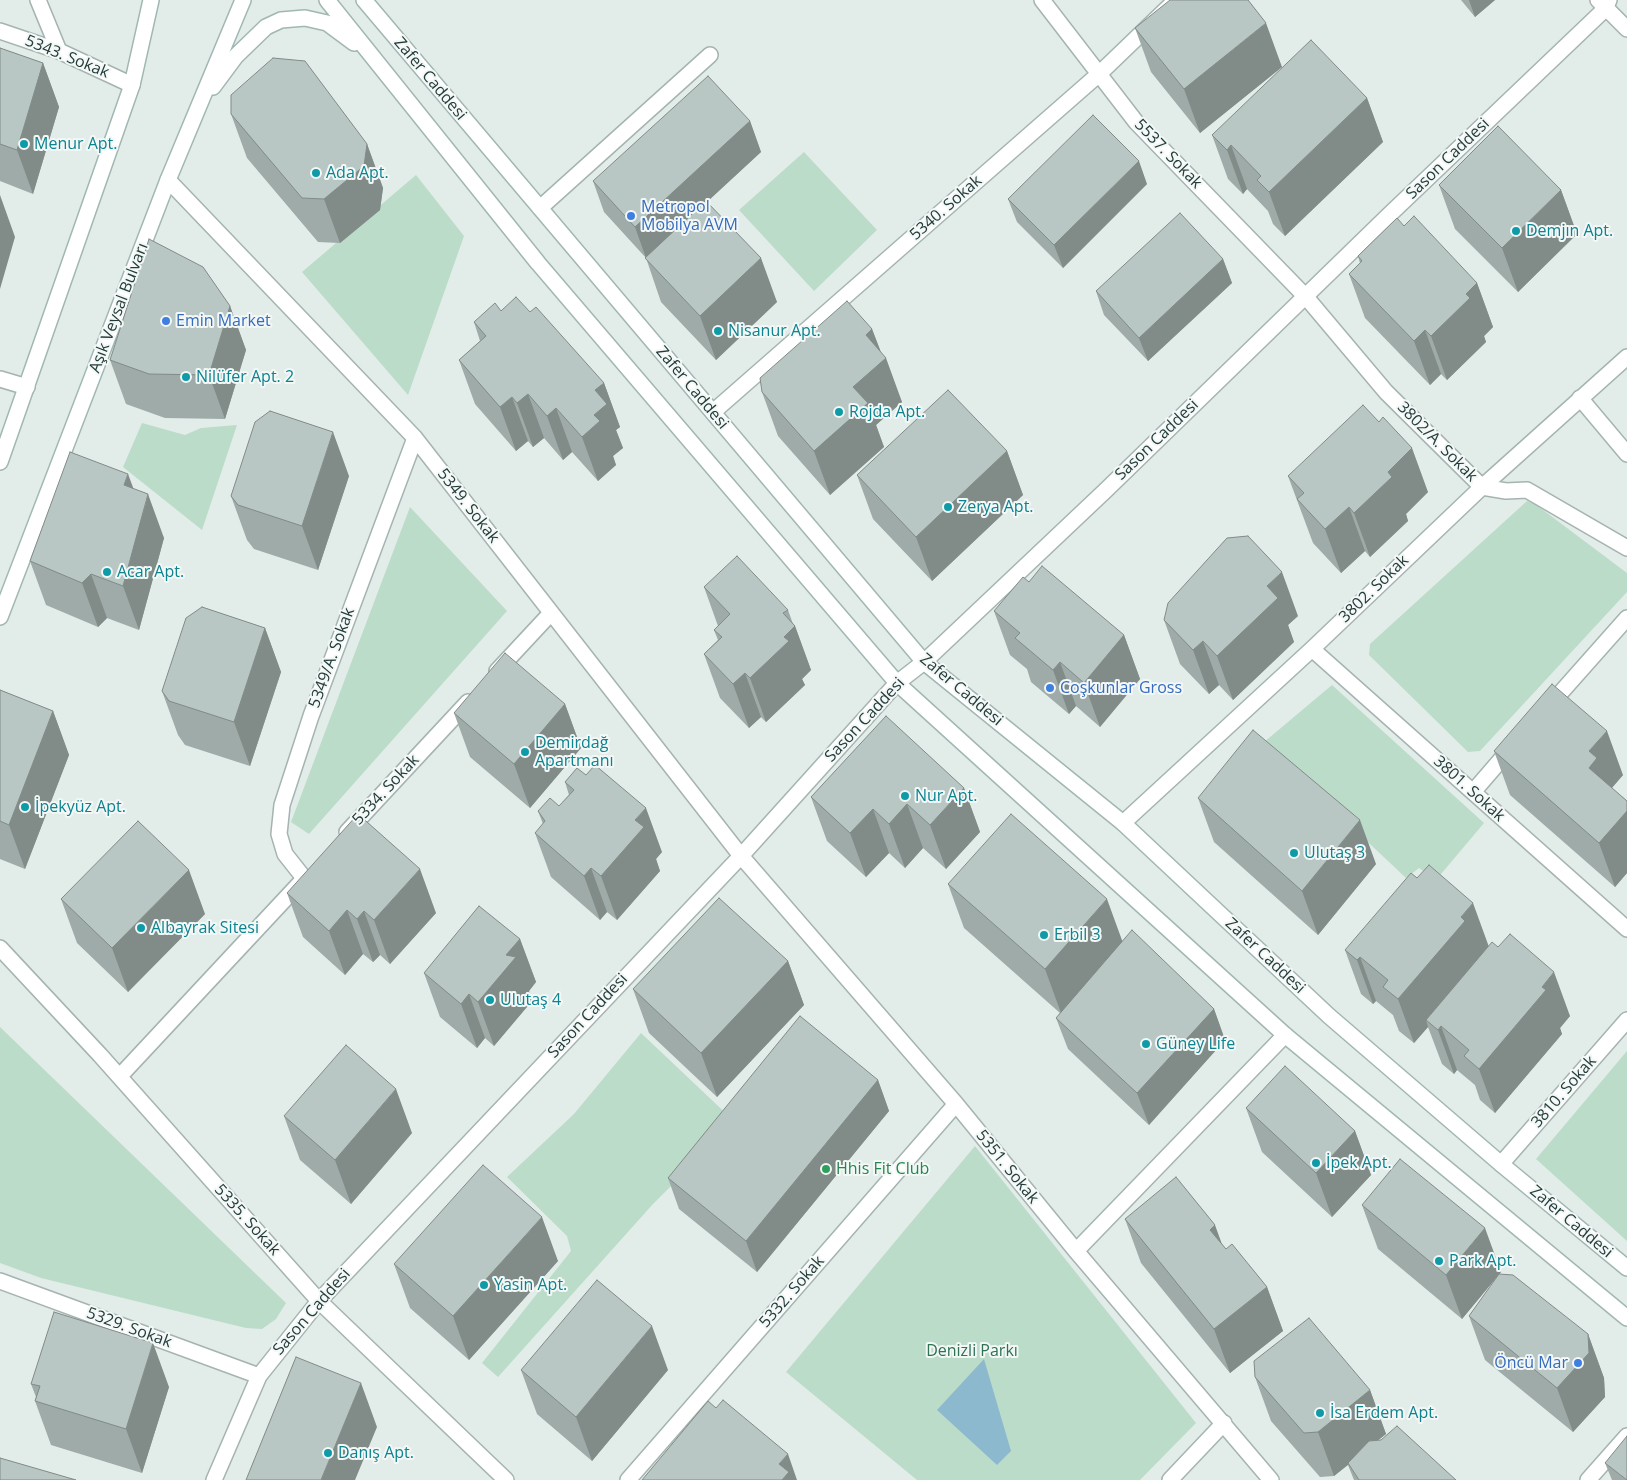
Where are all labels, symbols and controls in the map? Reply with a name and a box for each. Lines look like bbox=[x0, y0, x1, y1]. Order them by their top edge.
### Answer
street label: 5343. Sokak bbox=[22, 31, 112, 83]
street label: Zafer Caddesi bbox=[390, 34, 470, 124]
street label: 5537. Sokak bbox=[1130, 115, 1206, 193]
street label: Sason Caddesi bbox=[1402, 115, 1494, 203]
place label: Menur Apt. bbox=[34, 134, 118, 154]
marker: Menur Apt. bbox=[18, 138, 30, 150]
place label: Ada Apt. bbox=[326, 163, 389, 183]
marker: Ada Apt. bbox=[310, 167, 322, 179]
street label: 5340. Sokak bbox=[906, 172, 986, 244]
place label: Metropol Mobilya AVM bbox=[641, 197, 738, 235]
marker: Metropol Mobilya AVM bbox=[625, 210, 637, 222]
place label: Demjın Apt. bbox=[1526, 221, 1613, 241]
marker: Demjın Apt. bbox=[1510, 225, 1522, 237]
street label: Aşık Veysal Bulvarı bbox=[85, 240, 153, 376]
place label: Emin Market bbox=[176, 311, 271, 331]
marker: Emin Market bbox=[160, 315, 172, 327]
place label: Nisanur Apt. bbox=[728, 321, 821, 341]
marker: Nisanur Apt. bbox=[712, 325, 724, 337]
street label: Zafer Caddesi bbox=[652, 343, 732, 433]
place label: Nilüfer Apt. 2 bbox=[196, 367, 294, 387]
marker: Nilüfer Apt. 2 bbox=[180, 371, 192, 383]
street label: Sason Caddesi bbox=[1111, 396, 1203, 484]
street label: 3802/A. Sokak bbox=[1393, 398, 1481, 486]
place label: Rojda Apt. bbox=[849, 402, 925, 422]
marker: Rojda Apt. bbox=[833, 406, 845, 418]
street label: 5349. Sokak bbox=[433, 465, 503, 547]
place label: Zerya Apt. bbox=[958, 497, 1034, 517]
marker: Zerya Apt. bbox=[942, 501, 954, 513]
street label: 3802. Sokak bbox=[1335, 551, 1413, 627]
place label: Acar Apt. bbox=[117, 562, 184, 582]
marker: Acar Apt. bbox=[101, 566, 113, 578]
street label: 5349/A. Sokak bbox=[305, 605, 359, 711]
street label: Zafer Caddesi bbox=[916, 650, 1006, 730]
street label: Sason Caddesi bbox=[821, 674, 909, 766]
place label: Coşkunlar Gross bbox=[1060, 678, 1182, 698]
marker: Coşkunlar Gross bbox=[1044, 682, 1056, 694]
place label: Demirdağ Apartmanı bbox=[535, 733, 614, 771]
marker: Demirdağ Apartmanı bbox=[519, 746, 531, 758]
street label: 5334. Sokak bbox=[349, 751, 423, 829]
street label: 3801. Sokak bbox=[1429, 752, 1509, 826]
place label: Nur Apt. bbox=[915, 786, 977, 806]
marker: Nur Apt. bbox=[899, 790, 911, 802]
place label: İpekyüz Apt. bbox=[35, 797, 126, 817]
marker: İpekyüz Apt. bbox=[19, 801, 31, 813]
place label: Ulutaş 3 bbox=[1304, 843, 1365, 863]
marker: Ulutaş 3 bbox=[1288, 847, 1300, 859]
street label: Zafer Caddesi bbox=[1221, 914, 1309, 998]
place label: Albayrak Sitesi bbox=[151, 918, 259, 938]
marker: Albayrak Sitesi bbox=[135, 922, 147, 934]
place label: Erbil 3 bbox=[1054, 925, 1101, 945]
marker: Erbil 3 bbox=[1038, 929, 1050, 941]
street label: Sason Caddesi bbox=[544, 970, 632, 1062]
place label: Ulutaş 4 bbox=[500, 990, 561, 1010]
marker: Ulutaş 4 bbox=[484, 994, 496, 1006]
place label: Güney Life bbox=[1156, 1034, 1235, 1054]
marker: Güney Life bbox=[1140, 1038, 1152, 1050]
street label: 3810. Sokak bbox=[1528, 1052, 1600, 1132]
street label: 5351. Sokak bbox=[972, 1126, 1042, 1208]
place label: İpek Apt. bbox=[1326, 1153, 1392, 1173]
marker: İpek Apt. bbox=[1310, 1157, 1322, 1169]
place label: Hhis Fit Club bbox=[836, 1159, 929, 1179]
marker: Hhis Fit Club bbox=[820, 1163, 832, 1175]
street label: 5335. Sokak bbox=[210, 1180, 284, 1260]
street label: Zafer Caddesi bbox=[1526, 1182, 1616, 1262]
place label: Park Apt. bbox=[1449, 1251, 1516, 1271]
street label: 5332. Sokak bbox=[756, 1252, 828, 1332]
marker: Park Apt. bbox=[1433, 1255, 1445, 1267]
street label: Sason Caddesi bbox=[269, 1265, 355, 1359]
place label: Yasin Apt. bbox=[494, 1275, 567, 1295]
marker: Yasin Apt. bbox=[478, 1279, 490, 1291]
street label: 5329. Sokak bbox=[84, 1304, 174, 1352]
park label: Denizli Parkı bbox=[926, 1341, 1018, 1361]
place label: Öncü Mar bbox=[1494, 1353, 1568, 1373]
marker: Öncü Mar bbox=[1572, 1357, 1584, 1369]
place label: İsa Erdem Apt. bbox=[1330, 1403, 1438, 1423]
marker: İsa Erdem Apt. bbox=[1314, 1407, 1326, 1419]
place label: Danış Apt. bbox=[338, 1443, 414, 1463]
marker: Danış Apt. bbox=[322, 1447, 334, 1459]

